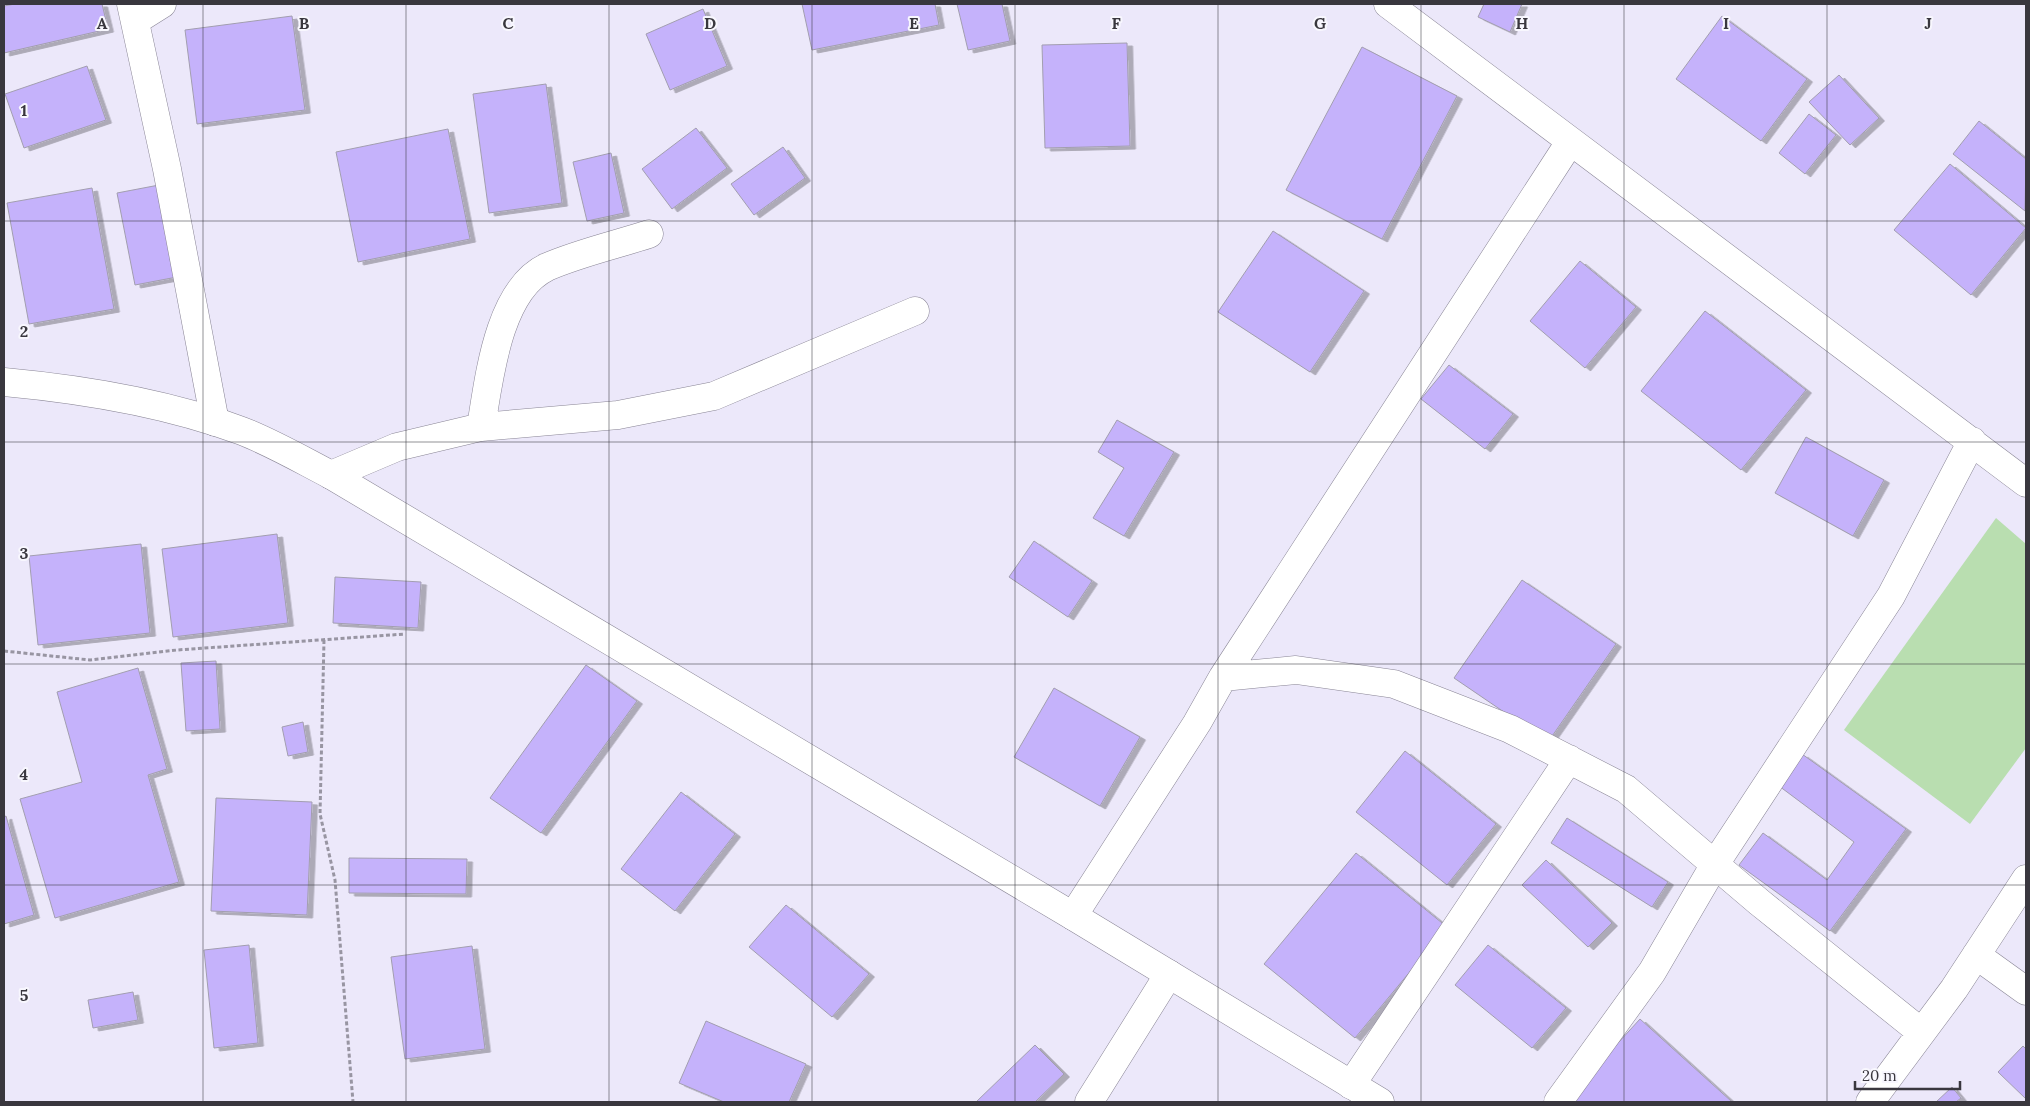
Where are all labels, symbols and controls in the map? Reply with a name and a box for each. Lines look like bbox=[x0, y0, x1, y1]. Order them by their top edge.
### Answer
text: A bbox=[97, 13, 108, 33]
text: B bbox=[299, 13, 310, 33]
text: C bbox=[502, 13, 514, 33]
text: D bbox=[704, 13, 716, 33]
text: E bbox=[909, 13, 919, 33]
text: F bbox=[1111, 13, 1121, 33]
text: G bbox=[1314, 13, 1326, 33]
text: H bbox=[1516, 13, 1529, 33]
text: I bbox=[1723, 13, 1729, 33]
text: J bbox=[1924, 13, 1932, 33]
text: 1 bbox=[21, 100, 27, 120]
text: 2 bbox=[20, 321, 28, 341]
text: 3 bbox=[20, 543, 29, 563]
text: 4 bbox=[20, 764, 29, 784]
text: 5 bbox=[20, 985, 29, 1005]
scale bar bbox=[1855, 1058, 1960, 1090]
text: 20 m bbox=[1862, 1066, 1897, 1085]

